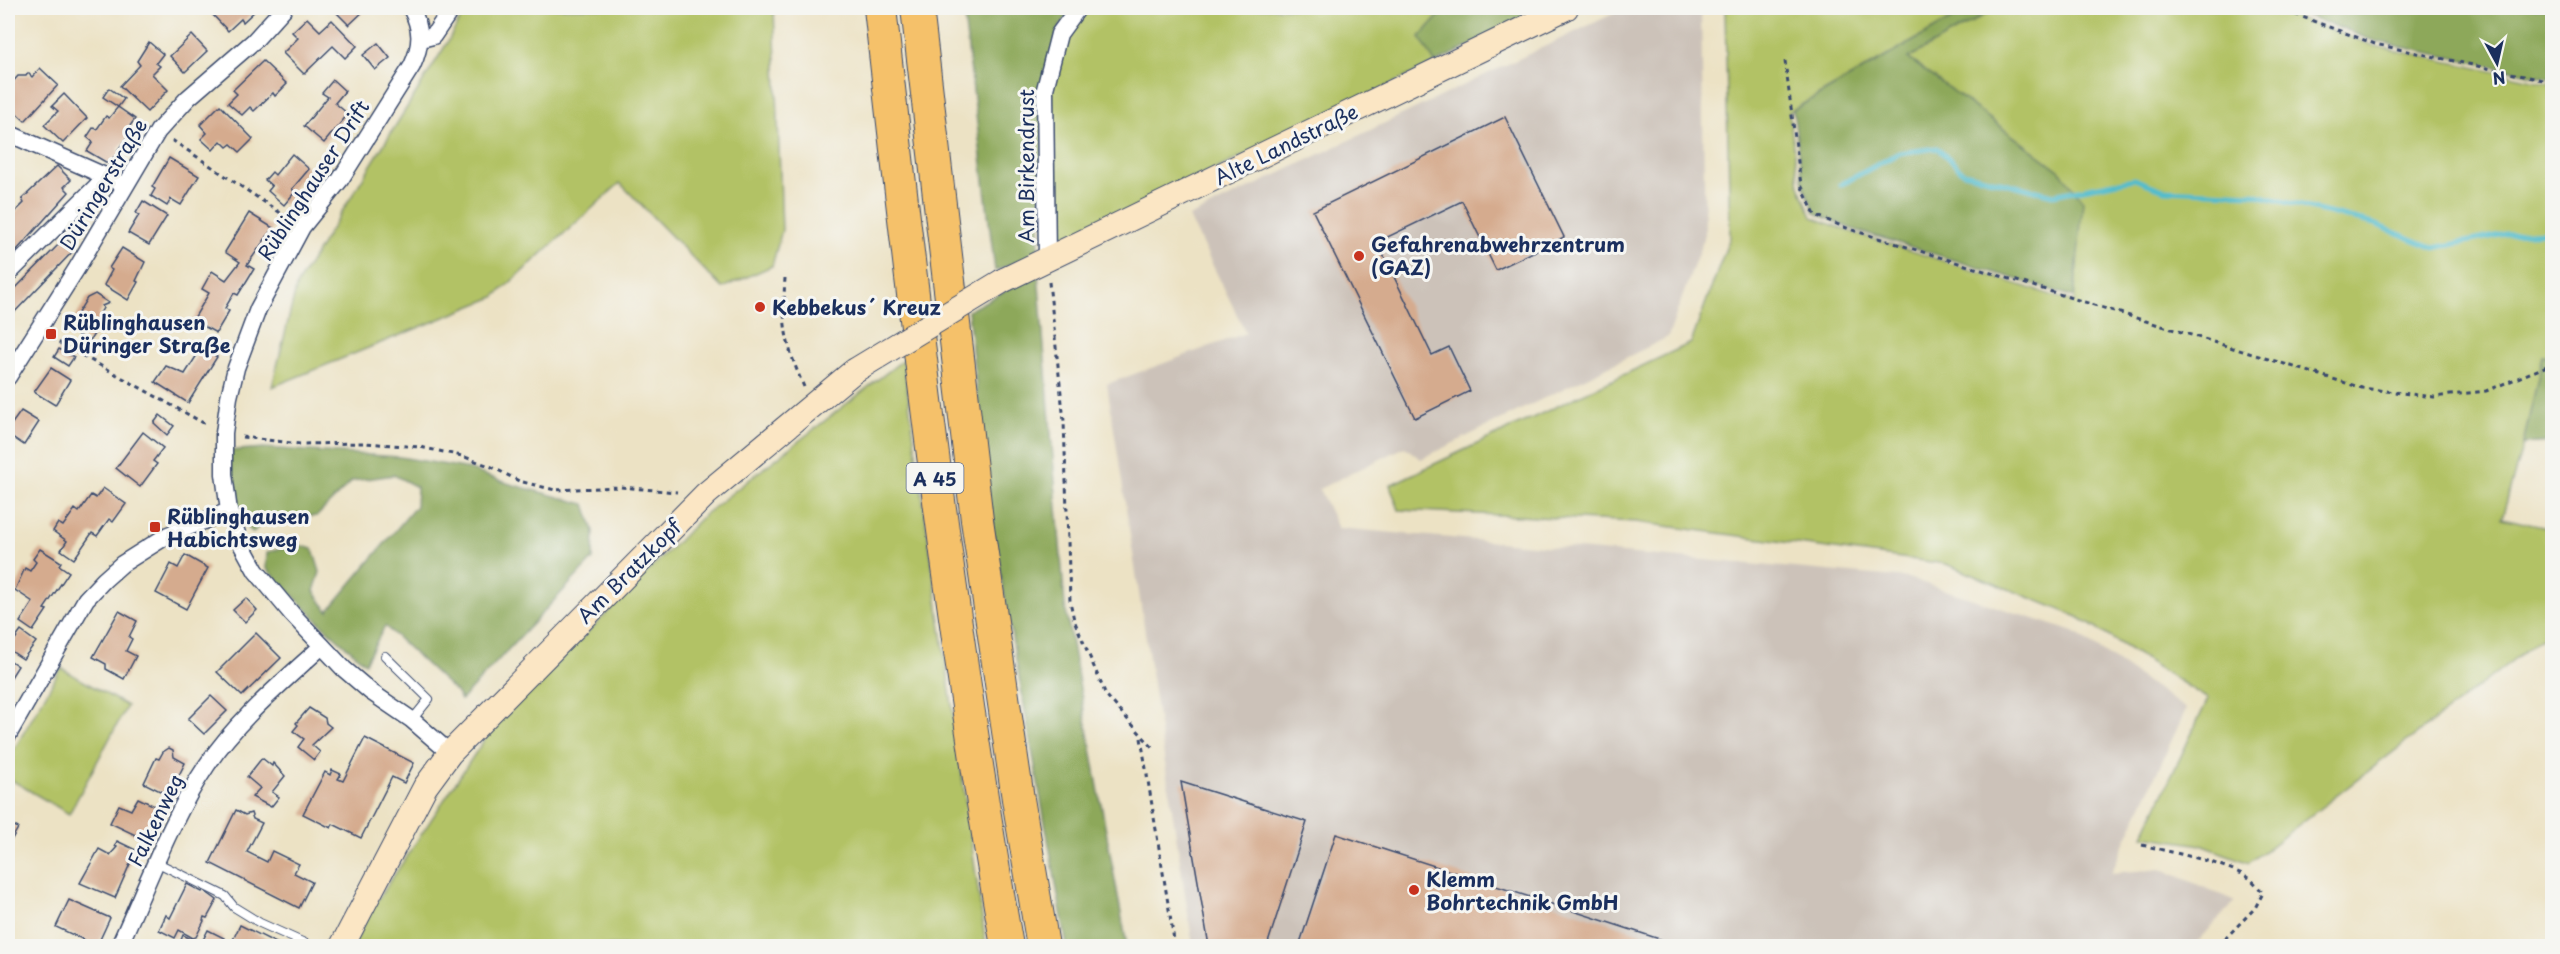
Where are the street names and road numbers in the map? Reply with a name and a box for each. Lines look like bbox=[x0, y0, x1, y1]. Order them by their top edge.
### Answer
street label: Am Birkendrust bbox=[1011, 89, 1041, 243]
street label: Rüblinghauser Drift bbox=[250, 94, 376, 266]
street label: Alte Landstraße bbox=[1209, 96, 1363, 192]
street label: Düringerstraße bbox=[52, 112, 154, 256]
road number: A 45 bbox=[906, 463, 964, 493]
street label: Am Bratzkopf bbox=[570, 511, 689, 630]
street label: Falkenweg bbox=[120, 769, 190, 871]

